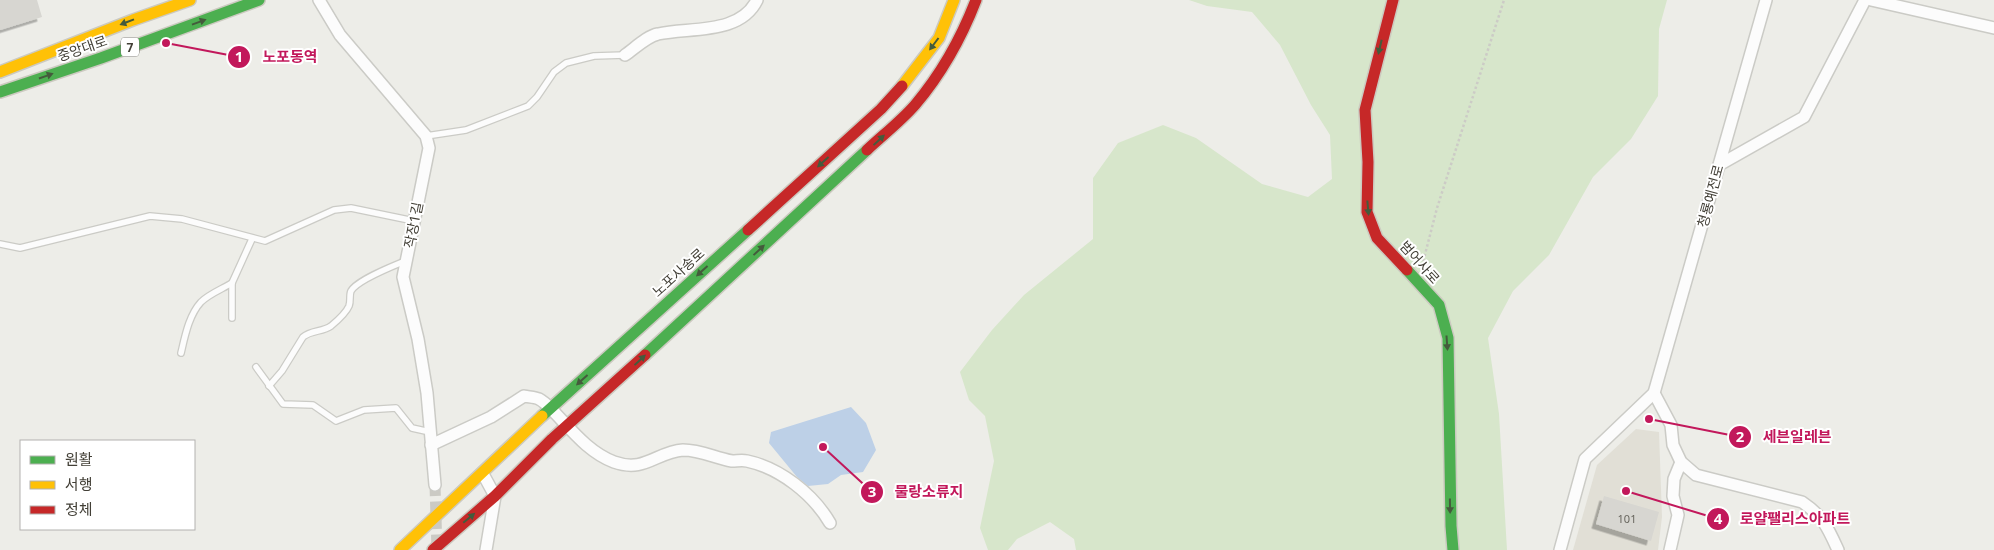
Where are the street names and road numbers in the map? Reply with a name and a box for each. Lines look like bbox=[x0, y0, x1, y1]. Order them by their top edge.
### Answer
street label: 중앙대로 bbox=[55, 31, 110, 65]
road number: 7 bbox=[121, 38, 139, 56]
street label: 청룡예전로 bbox=[1692, 162, 1728, 230]
street label: 작장1길 bbox=[399, 200, 427, 250]
street label: 범어사로 bbox=[1396, 236, 1444, 288]
street label: 노포사송로 bbox=[648, 243, 708, 301]

